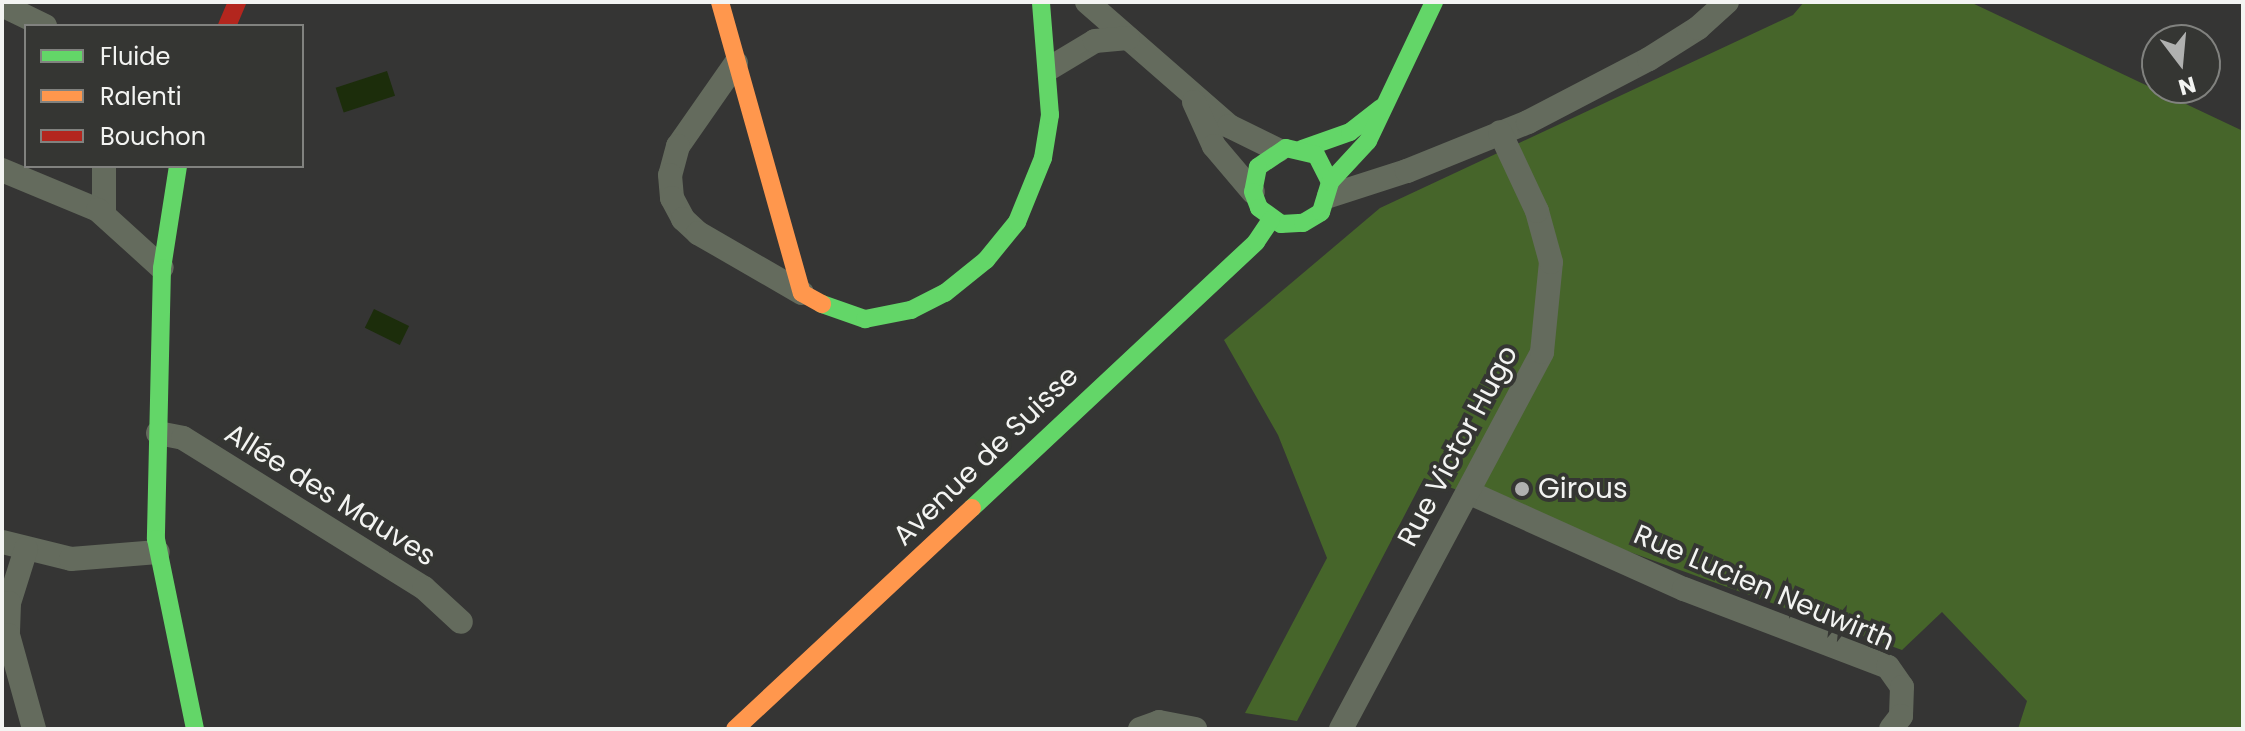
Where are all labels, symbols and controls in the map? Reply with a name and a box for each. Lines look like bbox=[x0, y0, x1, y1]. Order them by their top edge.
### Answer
legend bbox=[24, 24, 304, 168]
north arrow bbox=[2141, 24, 2221, 104]
text: Fluide bbox=[100, 40, 170, 73]
text: N bbox=[2175, 68, 2199, 103]
text: Ralenti bbox=[100, 80, 182, 113]
text: Bouchon bbox=[100, 120, 206, 153]
street label: Rue Victor Hugo bbox=[1391, 340, 1525, 552]
street label: Avenue de Suisse bbox=[886, 359, 1086, 553]
street label: Allée des Mauves bbox=[219, 417, 441, 573]
place label: Girous bbox=[1538, 472, 1628, 506]
marker: Girous bbox=[1513, 480, 1531, 498]
street label: Rue Lucien Neuwirth bbox=[1629, 518, 1899, 658]

